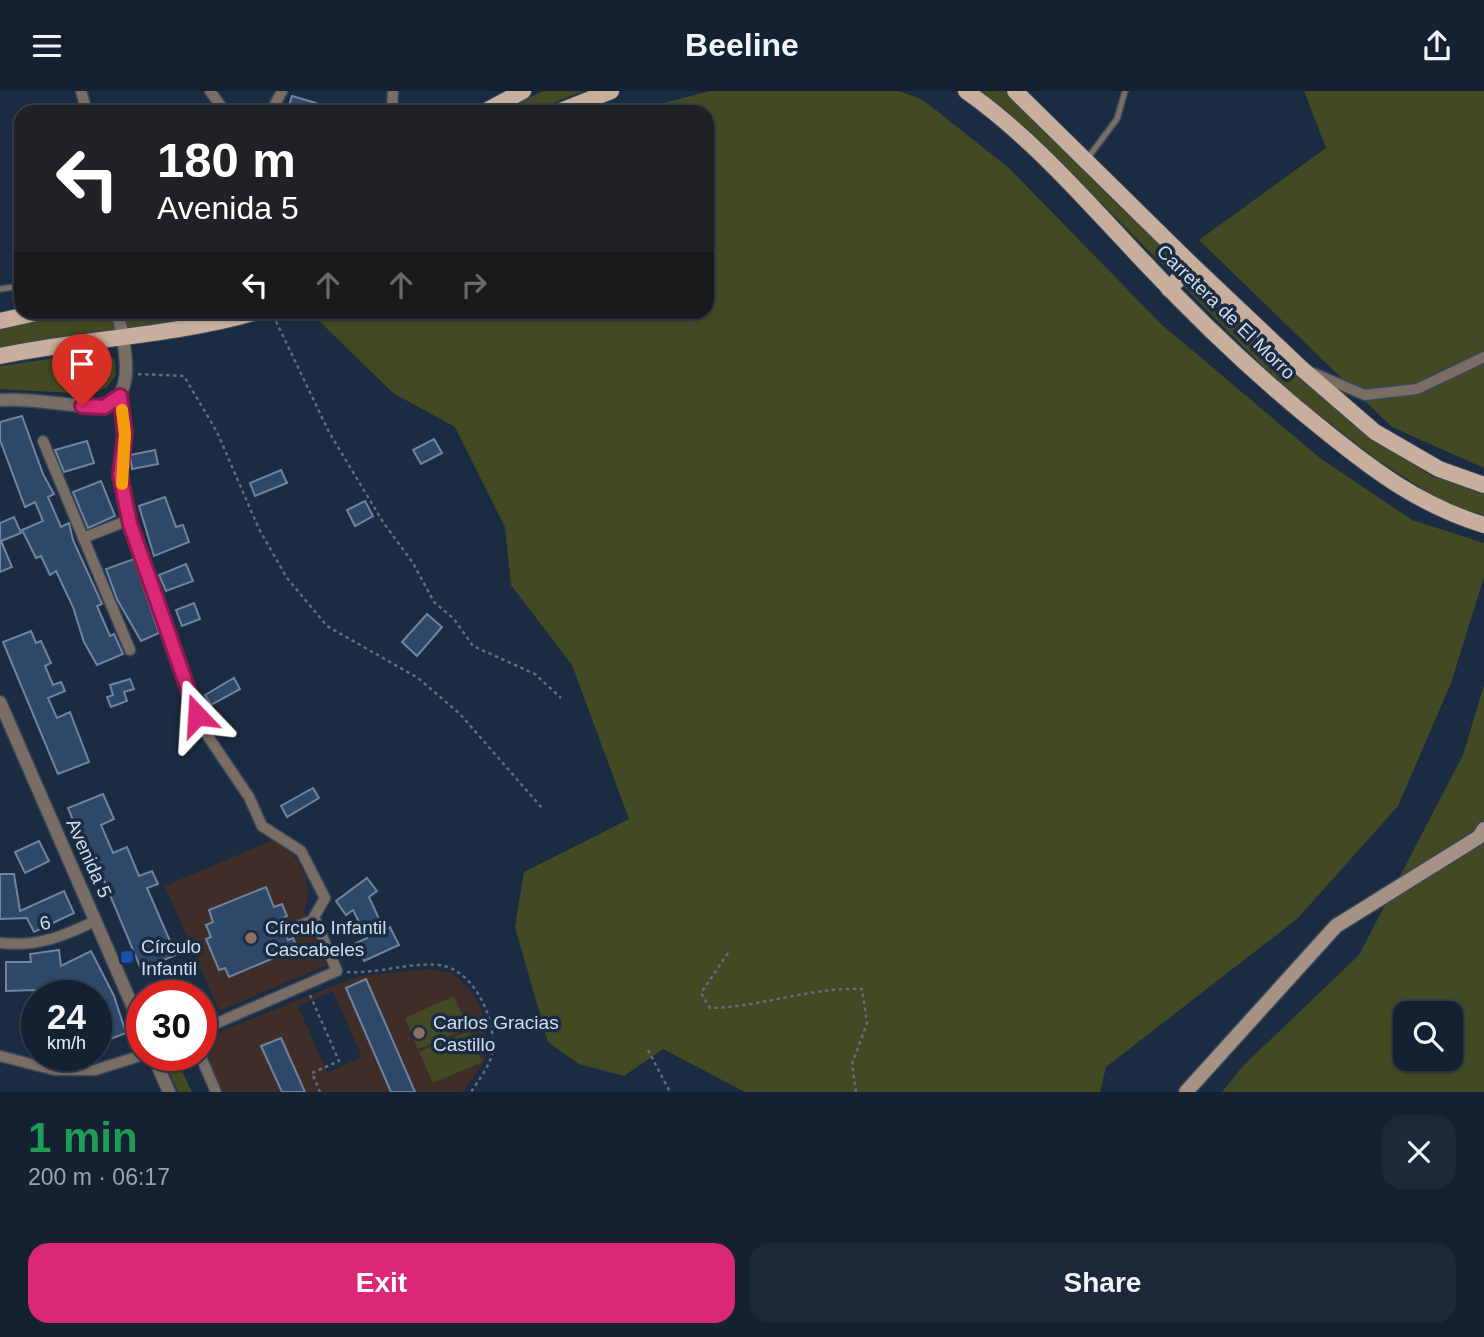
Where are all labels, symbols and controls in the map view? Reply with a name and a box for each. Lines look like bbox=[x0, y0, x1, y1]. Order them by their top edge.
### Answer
icon: menu bbox=[28, 27, 66, 65]
text: Beeline bbox=[685, 27, 799, 63]
icon: share bbox=[1418, 27, 1456, 65]
icon: left bbox=[42, 133, 133, 224]
text: 180 m bbox=[157, 133, 296, 187]
text: Avenida 5 bbox=[157, 190, 299, 226]
street label: Carretera de El Morro bbox=[1153, 241, 1299, 383]
icon: left bbox=[236, 266, 274, 304]
icon: ahead bbox=[309, 266, 347, 304]
icon: ahead bbox=[382, 266, 420, 304]
icon: right bbox=[455, 266, 493, 304]
pin bbox=[52, 334, 112, 406]
icon: arrive bbox=[63, 345, 101, 383]
position arrow bbox=[160, 678, 234, 752]
street label: Avenida 5 bbox=[62, 815, 116, 901]
street label: 6 bbox=[37, 912, 53, 934]
place label: Círculo Infantil Cascabeles bbox=[265, 917, 386, 960]
marker: Círculo Infantil Cascabeles bbox=[243, 930, 259, 946]
place label: Círculo Infantil bbox=[141, 936, 201, 979]
marker: Círculo Infantil bbox=[119, 949, 135, 965]
speed limit sign: 30 bbox=[126, 980, 217, 1071]
text: 24 bbox=[47, 997, 86, 1036]
map controls bbox=[1393, 1001, 1463, 1071]
button: search bbox=[1393, 1001, 1463, 1071]
place label: Carlos Gracias Castillo bbox=[433, 1012, 559, 1055]
marker: Carlos Gracias Castillo bbox=[411, 1025, 427, 1041]
text: km/h bbox=[47, 1033, 86, 1053]
text: 1 min bbox=[28, 1114, 138, 1161]
button: close bbox=[1382, 1115, 1456, 1189]
text: 200 m · 06:17 bbox=[28, 1164, 170, 1190]
button: Exit bbox=[28, 1243, 735, 1323]
button: Share bbox=[749, 1243, 1456, 1323]

